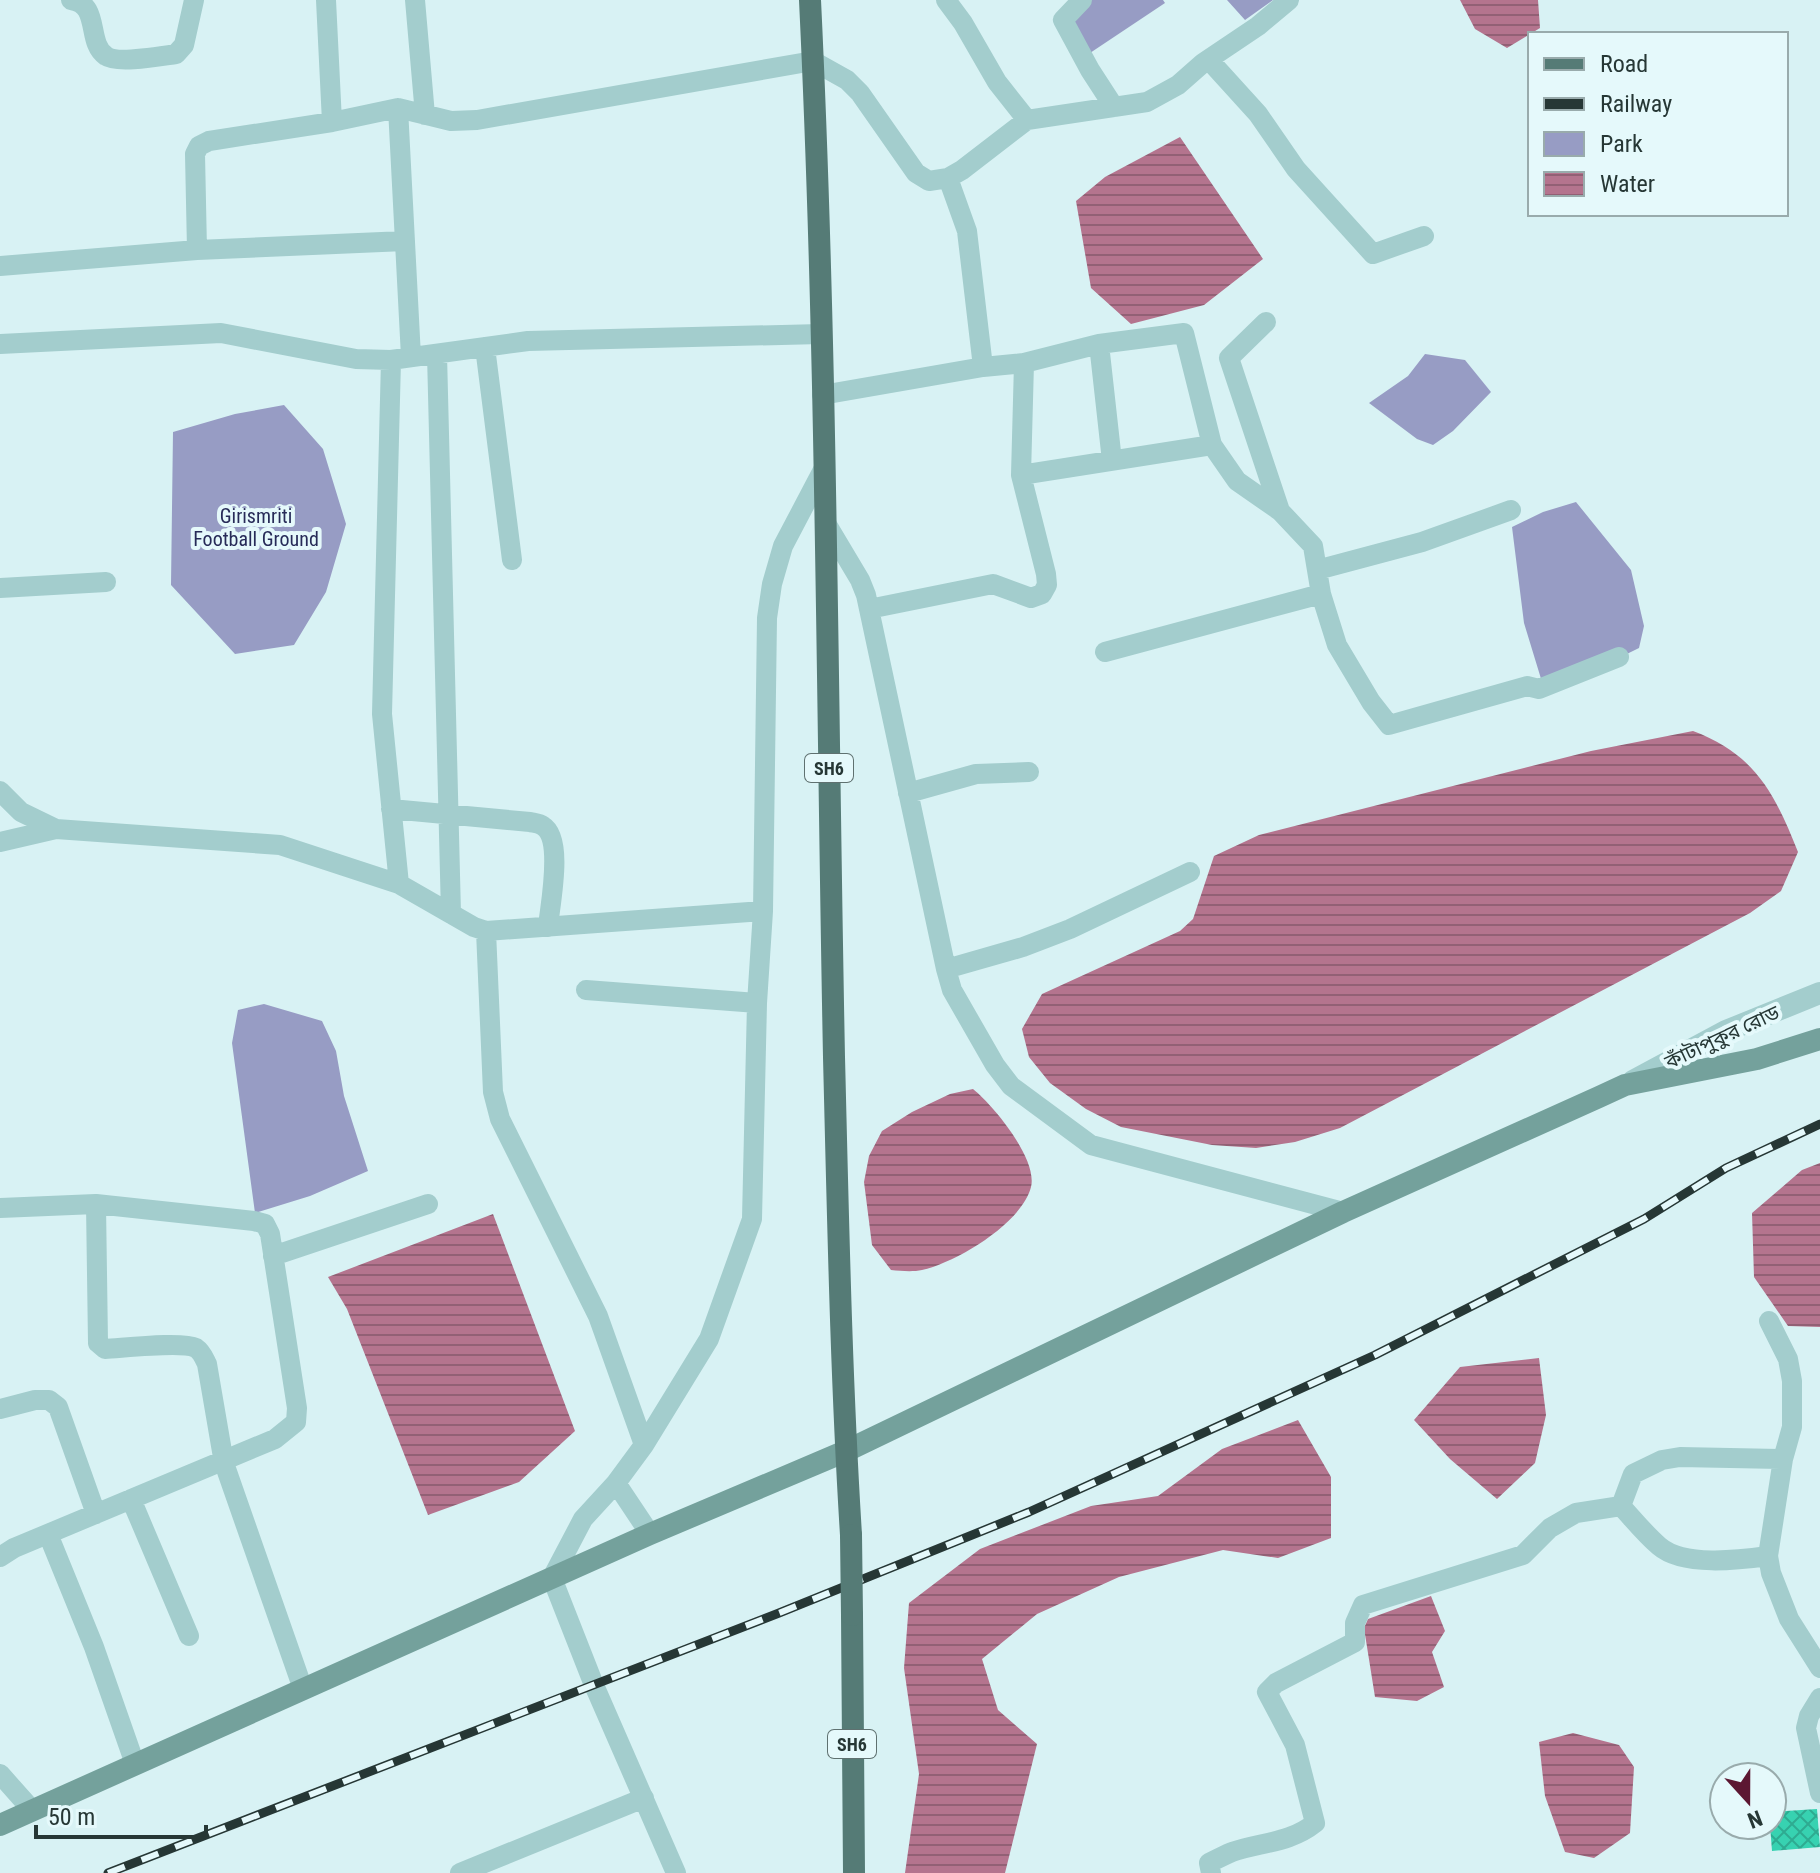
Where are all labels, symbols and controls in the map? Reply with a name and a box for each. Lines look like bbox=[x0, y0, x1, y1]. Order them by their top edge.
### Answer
legend bbox=[1528, 32, 1788, 216]
text: Road bbox=[1600, 50, 1648, 78]
text: Railway bbox=[1600, 90, 1672, 118]
text: Park bbox=[1600, 130, 1643, 158]
text: Water bbox=[1600, 170, 1655, 198]
park label: Girismriti Football Ground bbox=[193, 504, 319, 551]
road number: SH6 bbox=[805, 754, 853, 782]
street label: কাঁটাপুকুর রোড bbox=[1660, 1000, 1784, 1074]
road number: SH6 bbox=[828, 1730, 876, 1758]
north arrow bbox=[1708, 1761, 1788, 1841]
scale bar bbox=[36, 1789, 206, 1839]
text: 50 m bbox=[48, 1803, 95, 1831]
text: N bbox=[1744, 1805, 1766, 1833]

